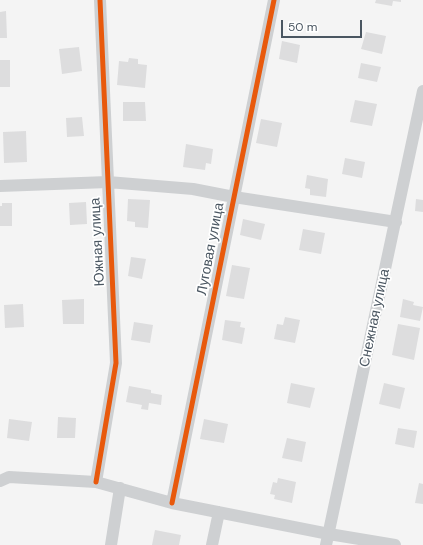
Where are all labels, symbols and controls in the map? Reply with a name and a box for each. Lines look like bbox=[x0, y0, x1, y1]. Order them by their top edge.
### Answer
scale bar bbox=[283, 12, 364, 38]
text: 50 m bbox=[288, 19, 317, 35]
street label: Южная улица bbox=[87, 197, 109, 287]
street label: Луговая улица bbox=[194, 201, 228, 297]
street label: Снежная улица bbox=[356, 267, 394, 369]

